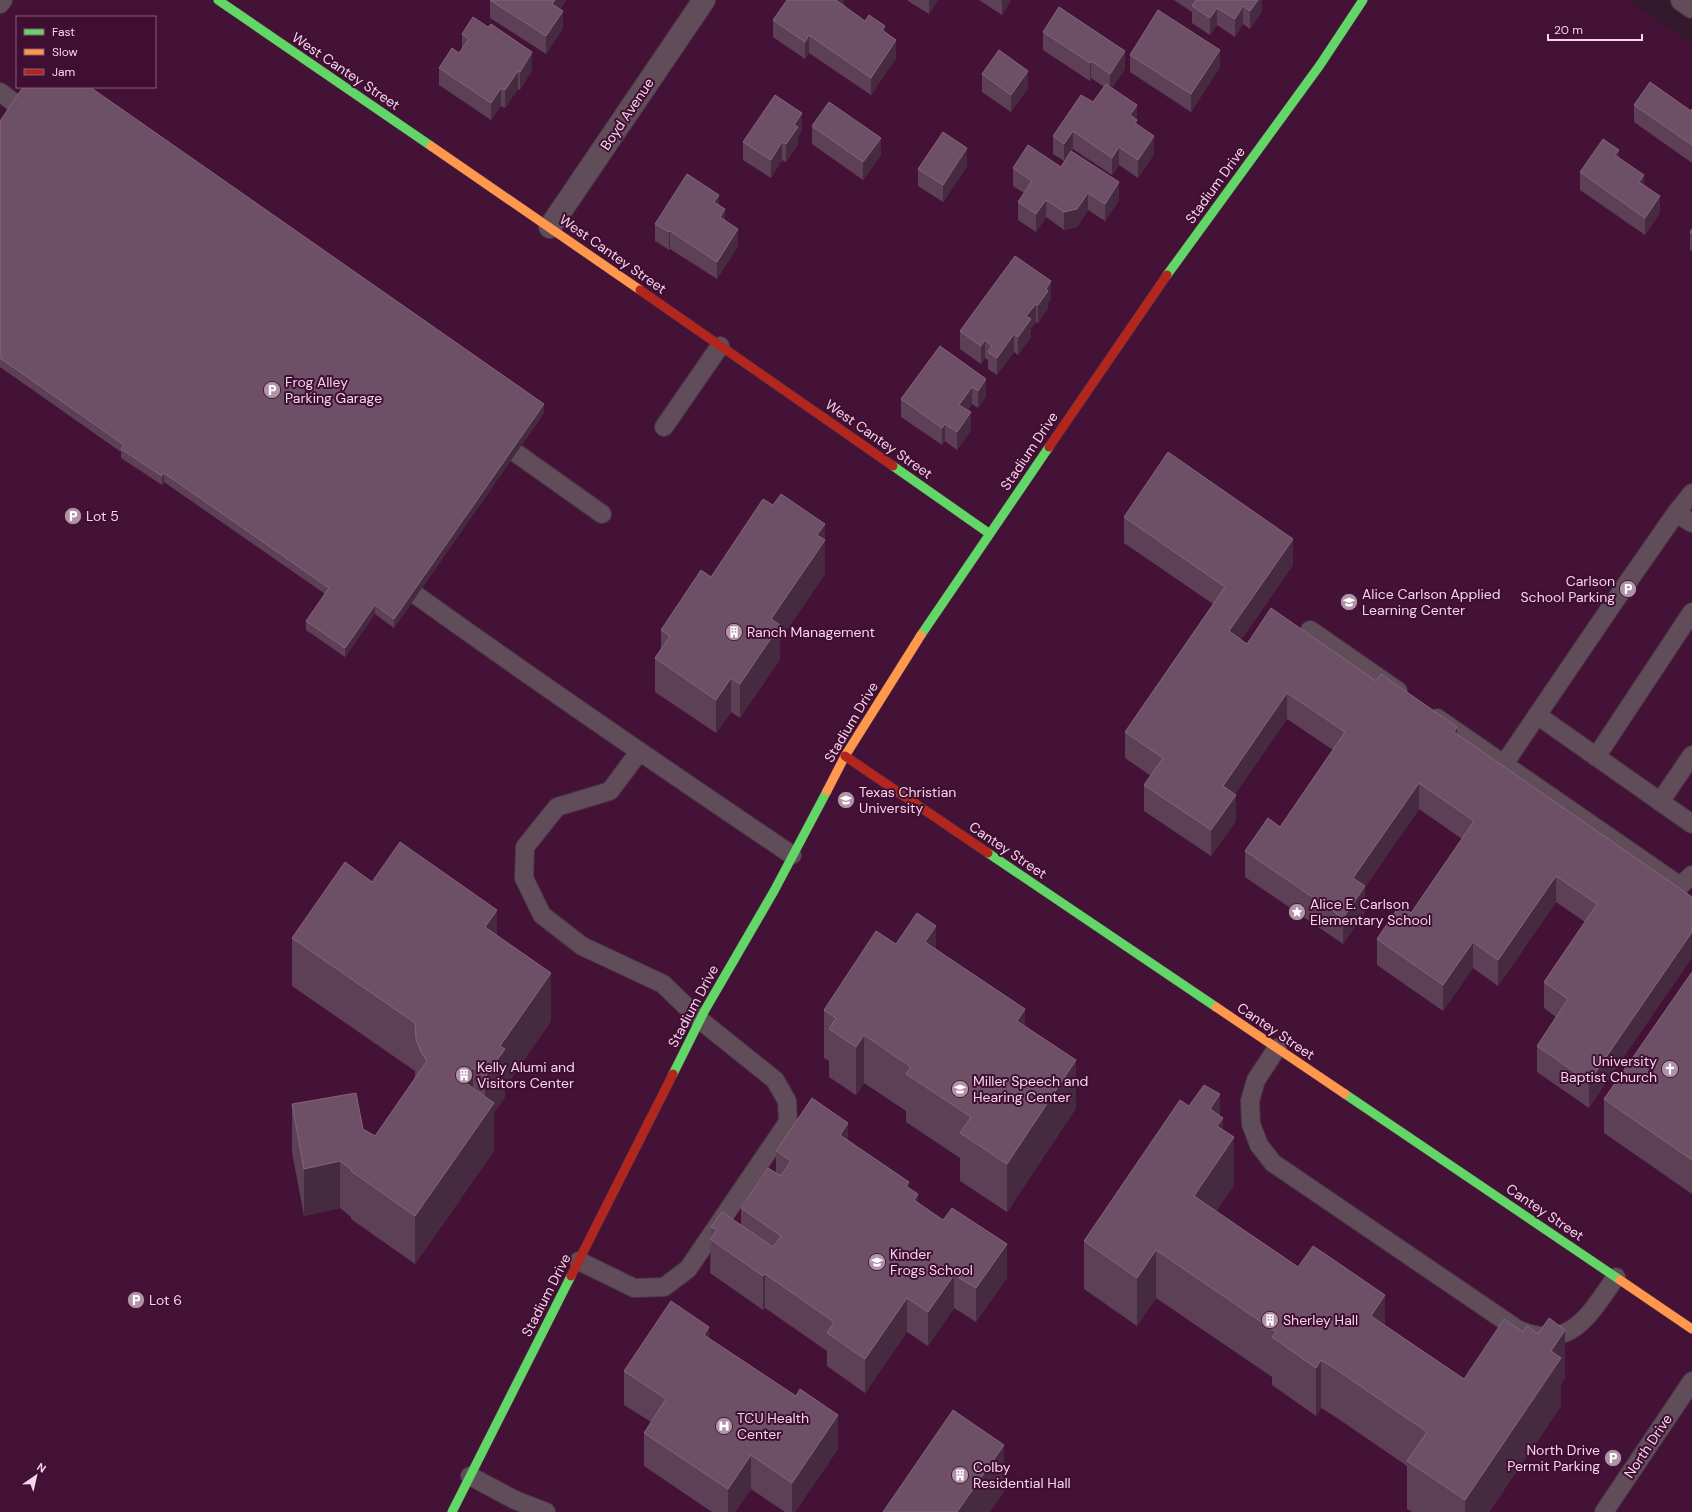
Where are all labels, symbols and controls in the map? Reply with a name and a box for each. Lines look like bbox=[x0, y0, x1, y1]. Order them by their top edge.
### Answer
legend bbox=[16, 16, 156, 88]
scale bar bbox=[1548, 16, 1642, 42]
text: 20 m bbox=[1554, 22, 1583, 38]
text: Fast bbox=[52, 24, 75, 40]
street label: West Cantey Street bbox=[289, 28, 403, 114]
text: Slow bbox=[52, 44, 78, 60]
text: Jam bbox=[52, 64, 75, 80]
street label: Boyd Avenue bbox=[596, 74, 658, 154]
street label: Stadium Drive bbox=[1181, 143, 1249, 227]
street label: West Cantey Street bbox=[556, 210, 670, 298]
place label: Frog Alley Parking Garage bbox=[285, 373, 382, 407]
parking icon: Frog Alley Parking Garage bbox=[262, 380, 282, 400]
street label: West Cantey Street bbox=[822, 395, 936, 483]
street label: Stadium Drive bbox=[996, 408, 1062, 494]
parking icon: Lot 5 bbox=[63, 506, 83, 526]
place label: Lot 5 bbox=[86, 507, 119, 525]
place label: Carlson School Parking bbox=[1521, 572, 1615, 606]
parking icon: Carlson School Parking bbox=[1618, 579, 1638, 599]
place label: Alice Carlson Applied Learning Center bbox=[1362, 585, 1501, 619]
school or university icon: Alice Carlson Applied Learning Center bbox=[1339, 592, 1359, 612]
building icon: Ranch Management bbox=[724, 622, 744, 642]
place label: Ranch Management bbox=[747, 623, 875, 641]
street label: Stadium Drive bbox=[820, 678, 882, 766]
place label: Texas Christian University bbox=[859, 783, 956, 817]
school or university icon: Texas Christian University bbox=[836, 790, 856, 810]
street label: Cantey Street bbox=[966, 817, 1050, 883]
place label: Alice E. Carlson Elementary School bbox=[1310, 895, 1431, 929]
place icon: Alice E. Carlson Elementary School bbox=[1287, 902, 1307, 922]
street label: Stadium Drive bbox=[664, 962, 722, 1050]
street label: Cantey Street bbox=[1234, 998, 1318, 1064]
place label: University Baptist Church bbox=[1561, 1052, 1657, 1086]
place label: Kelly Alumi and Visitors Center bbox=[477, 1058, 575, 1092]
church icon: University Baptist Church bbox=[1660, 1059, 1680, 1079]
building icon: Kelly Alumi and Visitors Center bbox=[454, 1065, 474, 1085]
place label: Miller Speech and Hearing Center bbox=[973, 1072, 1088, 1106]
school or university icon: Miller Speech and Hearing Center bbox=[950, 1079, 970, 1099]
street label: Cantey Street bbox=[1503, 1179, 1587, 1245]
place label: Kinder Frogs School bbox=[890, 1245, 973, 1279]
street label: Stadium Drive bbox=[517, 1250, 575, 1340]
school or university icon: Kinder Frogs School bbox=[867, 1252, 887, 1272]
parking icon: Lot 6 bbox=[126, 1290, 146, 1310]
place label: Lot 6 bbox=[149, 1291, 182, 1309]
building icon: Sherley Hall bbox=[1260, 1310, 1280, 1330]
place label: Sherley Hall bbox=[1283, 1311, 1358, 1329]
place label: TCU Health Center bbox=[737, 1409, 809, 1443]
street label: North Drive bbox=[1620, 1410, 1676, 1482]
hospital icon: TCU Health Center bbox=[714, 1416, 734, 1436]
place label: North Drive Permit Parking bbox=[1507, 1441, 1600, 1475]
parking icon: North Drive Permit Parking bbox=[1603, 1448, 1623, 1468]
north arrow bbox=[16, 1456, 56, 1496]
place label: Colby Residential Hall bbox=[973, 1458, 1071, 1492]
text: N bbox=[34, 1460, 49, 1476]
building icon: Colby Residential Hall bbox=[950, 1465, 970, 1485]

